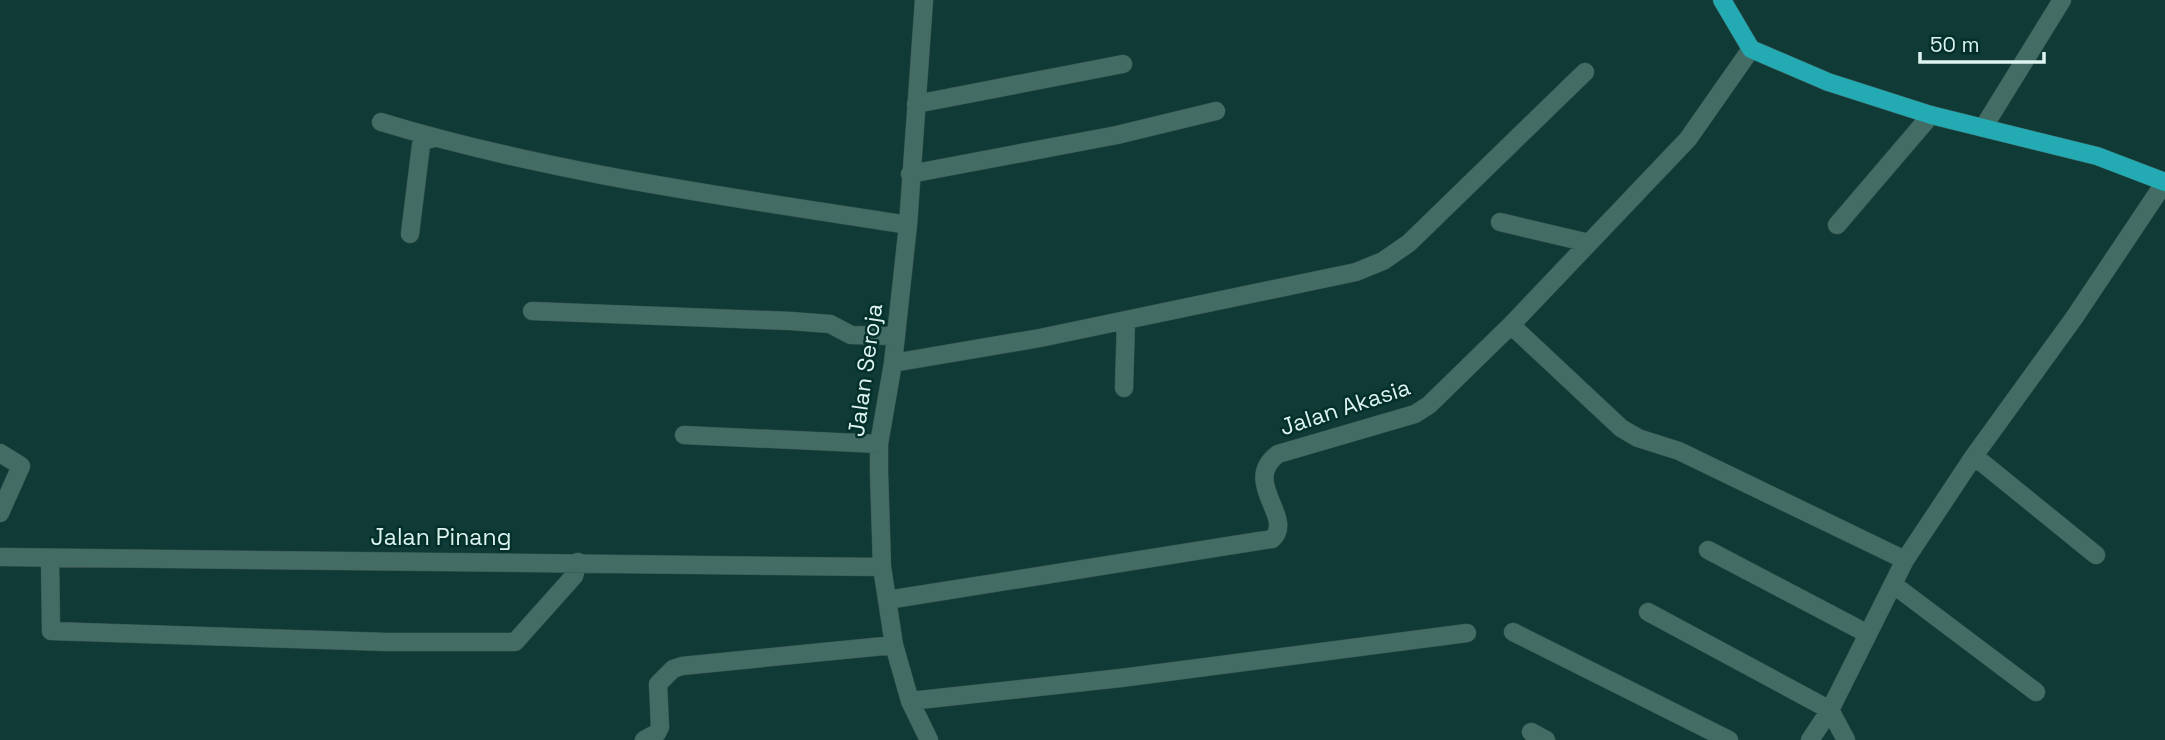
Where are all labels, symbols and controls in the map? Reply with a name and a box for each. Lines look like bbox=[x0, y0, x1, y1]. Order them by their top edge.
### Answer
scale bar bbox=[1920, 21, 2044, 65]
text: 50 m bbox=[1930, 31, 1980, 58]
street label: Jalan Seroja bbox=[841, 301, 889, 439]
street label: Jalan Akasia bbox=[1276, 372, 1414, 442]
street label: Jalan Pinang bbox=[371, 522, 511, 552]

